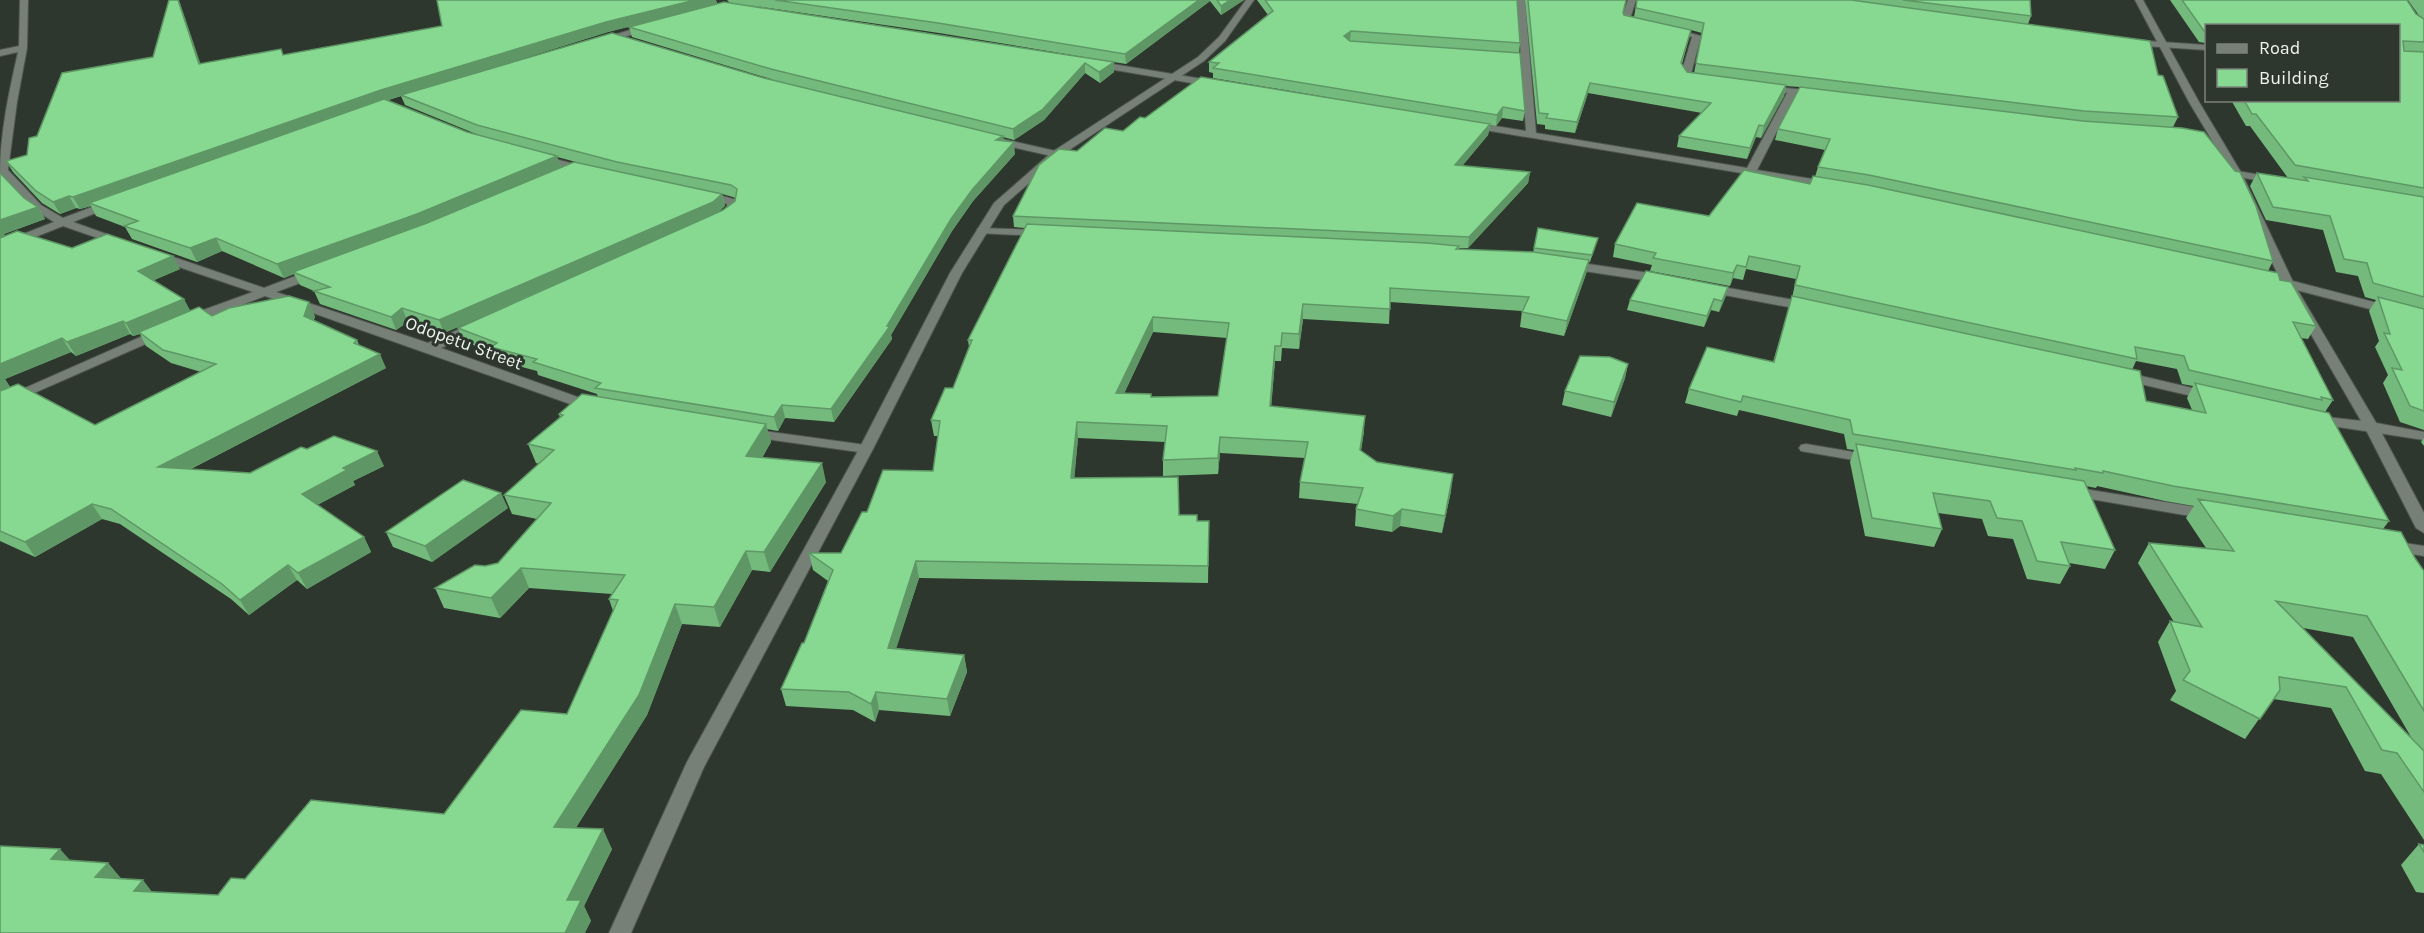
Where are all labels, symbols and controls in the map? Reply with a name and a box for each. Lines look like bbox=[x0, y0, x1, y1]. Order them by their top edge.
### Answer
legend bbox=[2205, 24, 2400, 102]
text: Road bbox=[2259, 37, 2300, 59]
text: Building bbox=[2259, 67, 2329, 89]
street label: Odopetu Street bbox=[402, 312, 526, 374]

